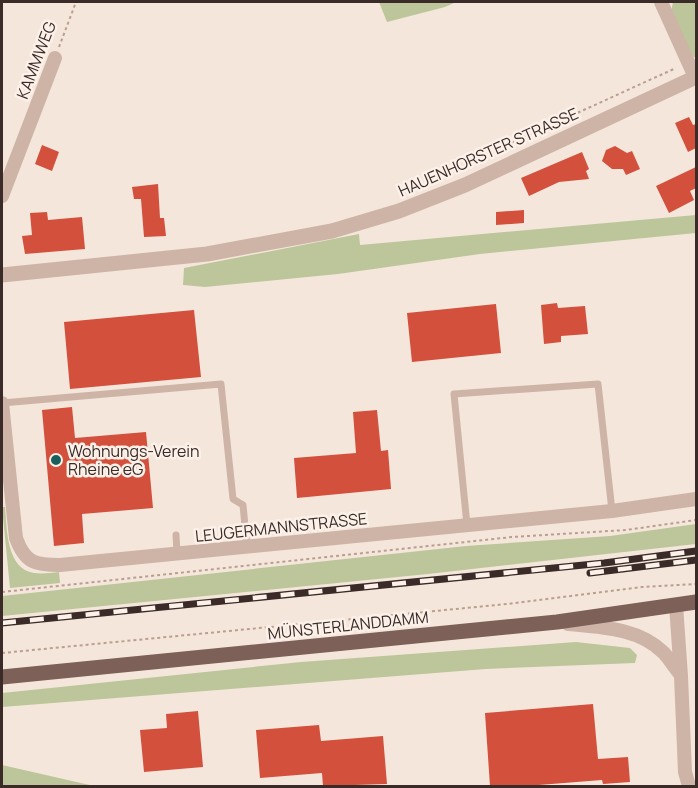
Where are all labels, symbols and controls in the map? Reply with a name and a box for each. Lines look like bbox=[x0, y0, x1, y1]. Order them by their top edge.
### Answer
street label: KAMMWEG bbox=[11, 18, 61, 102]
street label: HAUENHORSTER STRASSE bbox=[394, 102, 582, 202]
place label: Wohnungs-Verein Rheine eG bbox=[68, 440, 200, 480]
marker: Wohnungs-Verein Rheine eG bbox=[49, 453, 63, 467]
street label: LEUGERMANNSTRASSE bbox=[194, 507, 368, 547]
street label: MÜNSTERLANDDAMM bbox=[266, 606, 430, 644]

